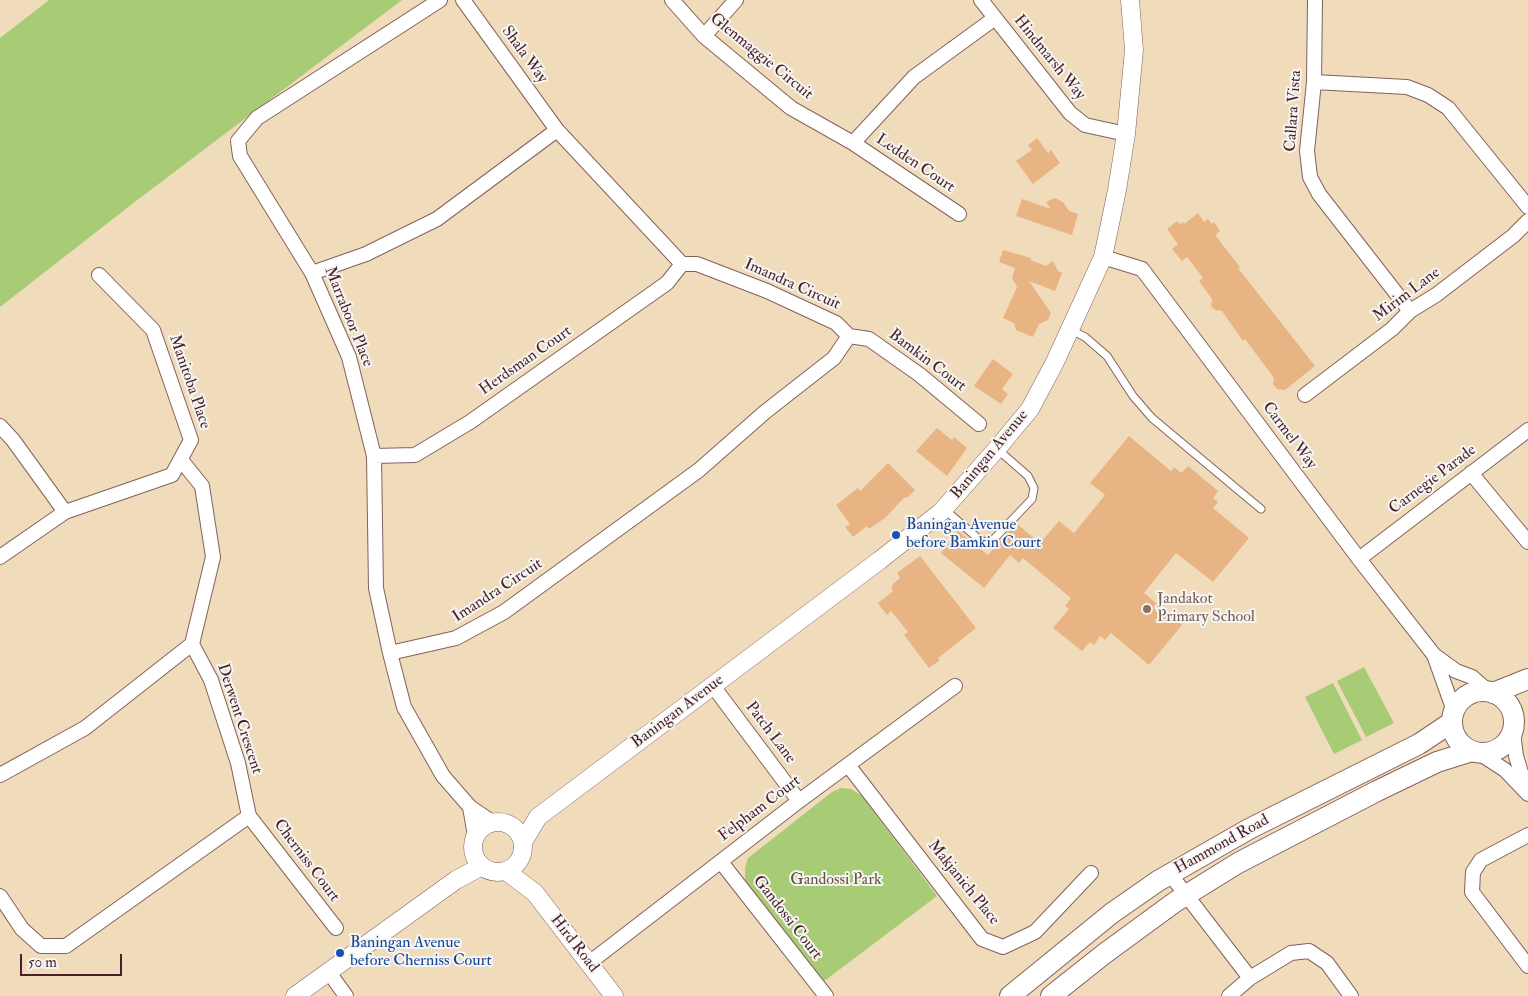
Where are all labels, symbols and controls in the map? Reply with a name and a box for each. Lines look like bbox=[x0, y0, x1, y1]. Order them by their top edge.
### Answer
street label: Glenmaggie Circuit bbox=[706, 10, 816, 104]
street label: Hindmarsh Way bbox=[1009, 12, 1089, 104]
street label: Shala Way bbox=[497, 23, 551, 87]
street label: Callara Vista bbox=[1282, 70, 1306, 152]
street label: Ledden Court bbox=[872, 131, 958, 197]
street label: Imandra Circuit bbox=[741, 255, 843, 315]
street label: Marraboor Place bbox=[319, 264, 377, 370]
street label: Mirim Lane bbox=[1370, 264, 1444, 326]
street label: Herdsman Court bbox=[476, 322, 576, 400]
street label: Bamkin Court bbox=[885, 326, 969, 396]
street label: Manitoba Place bbox=[164, 332, 214, 432]
street label: Carmel Way bbox=[1258, 399, 1320, 473]
street label: Baningan Avenue bbox=[947, 407, 1033, 503]
street label: Carnegie Parade bbox=[1386, 441, 1480, 519]
place label: Baningan Avenue before Bamkin Court bbox=[906, 516, 1041, 554]
marker: Baningan Avenue before Bamkin Court bbox=[890, 529, 902, 541]
street label: Imandra Circuit bbox=[449, 555, 547, 627]
place label: Jandakot Primary School bbox=[1157, 590, 1255, 628]
marker: Jandakot Primary School bbox=[1141, 603, 1153, 615]
street label: Derwent Crescent bbox=[212, 661, 266, 777]
street label: Baningan Avenue bbox=[628, 671, 728, 753]
street label: Patch Lane bbox=[741, 698, 799, 768]
street label: Felpham Court bbox=[715, 772, 805, 846]
street label: Hammond Road bbox=[1171, 811, 1273, 879]
street label: Cherniss Court bbox=[269, 816, 343, 906]
street label: Makjanich Place bbox=[923, 837, 1003, 929]
park label: Gandossi Park bbox=[790, 871, 882, 891]
street label: Gandossi Court bbox=[748, 872, 826, 964]
street label: Hird Road bbox=[546, 911, 602, 977]
place label: Baningan Avenue before Cherniss Court bbox=[350, 934, 492, 972]
scale bar bbox=[22, 944, 125, 976]
marker: Baningan Avenue before Cherniss Court bbox=[334, 947, 346, 959]
text: 50 m bbox=[28, 953, 57, 972]

